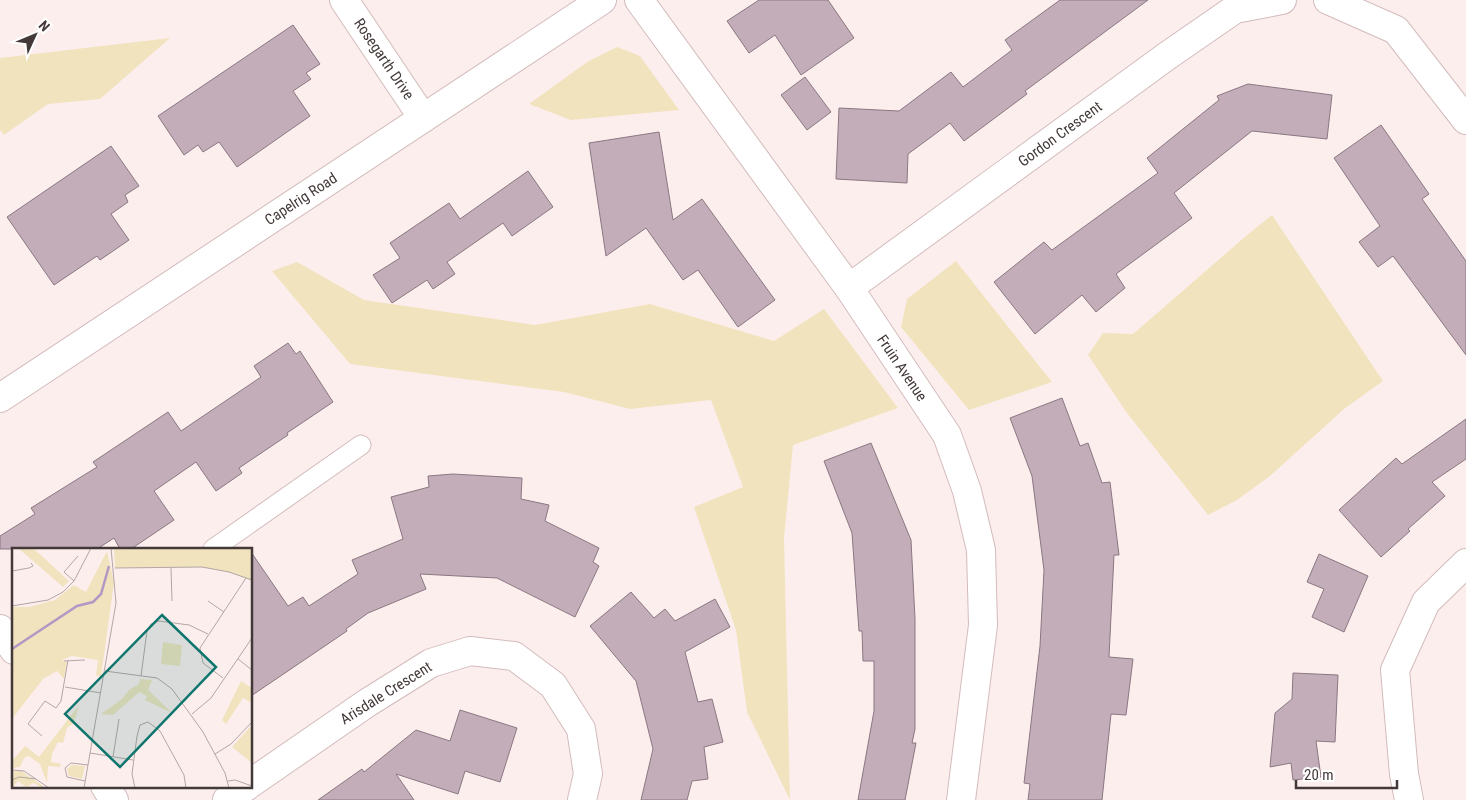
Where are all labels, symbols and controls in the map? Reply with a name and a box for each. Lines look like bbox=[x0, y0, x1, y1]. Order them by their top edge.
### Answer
north arrow bbox=[10, 10, 60, 60]
street label: Rosegarth Drive bbox=[350, 15, 418, 103]
text: N bbox=[36, 17, 53, 35]
street label: Gordon Crescent bbox=[1015, 98, 1105, 170]
street label: Capelrig Road bbox=[261, 169, 341, 229]
street label: Fruin Avenue bbox=[873, 331, 931, 405]
inset map bbox=[12, 548, 252, 788]
street label: Arisdale Crescent bbox=[337, 658, 435, 728]
scale bar bbox=[1296, 758, 1397, 790]
text: 20 m bbox=[1304, 766, 1334, 784]

